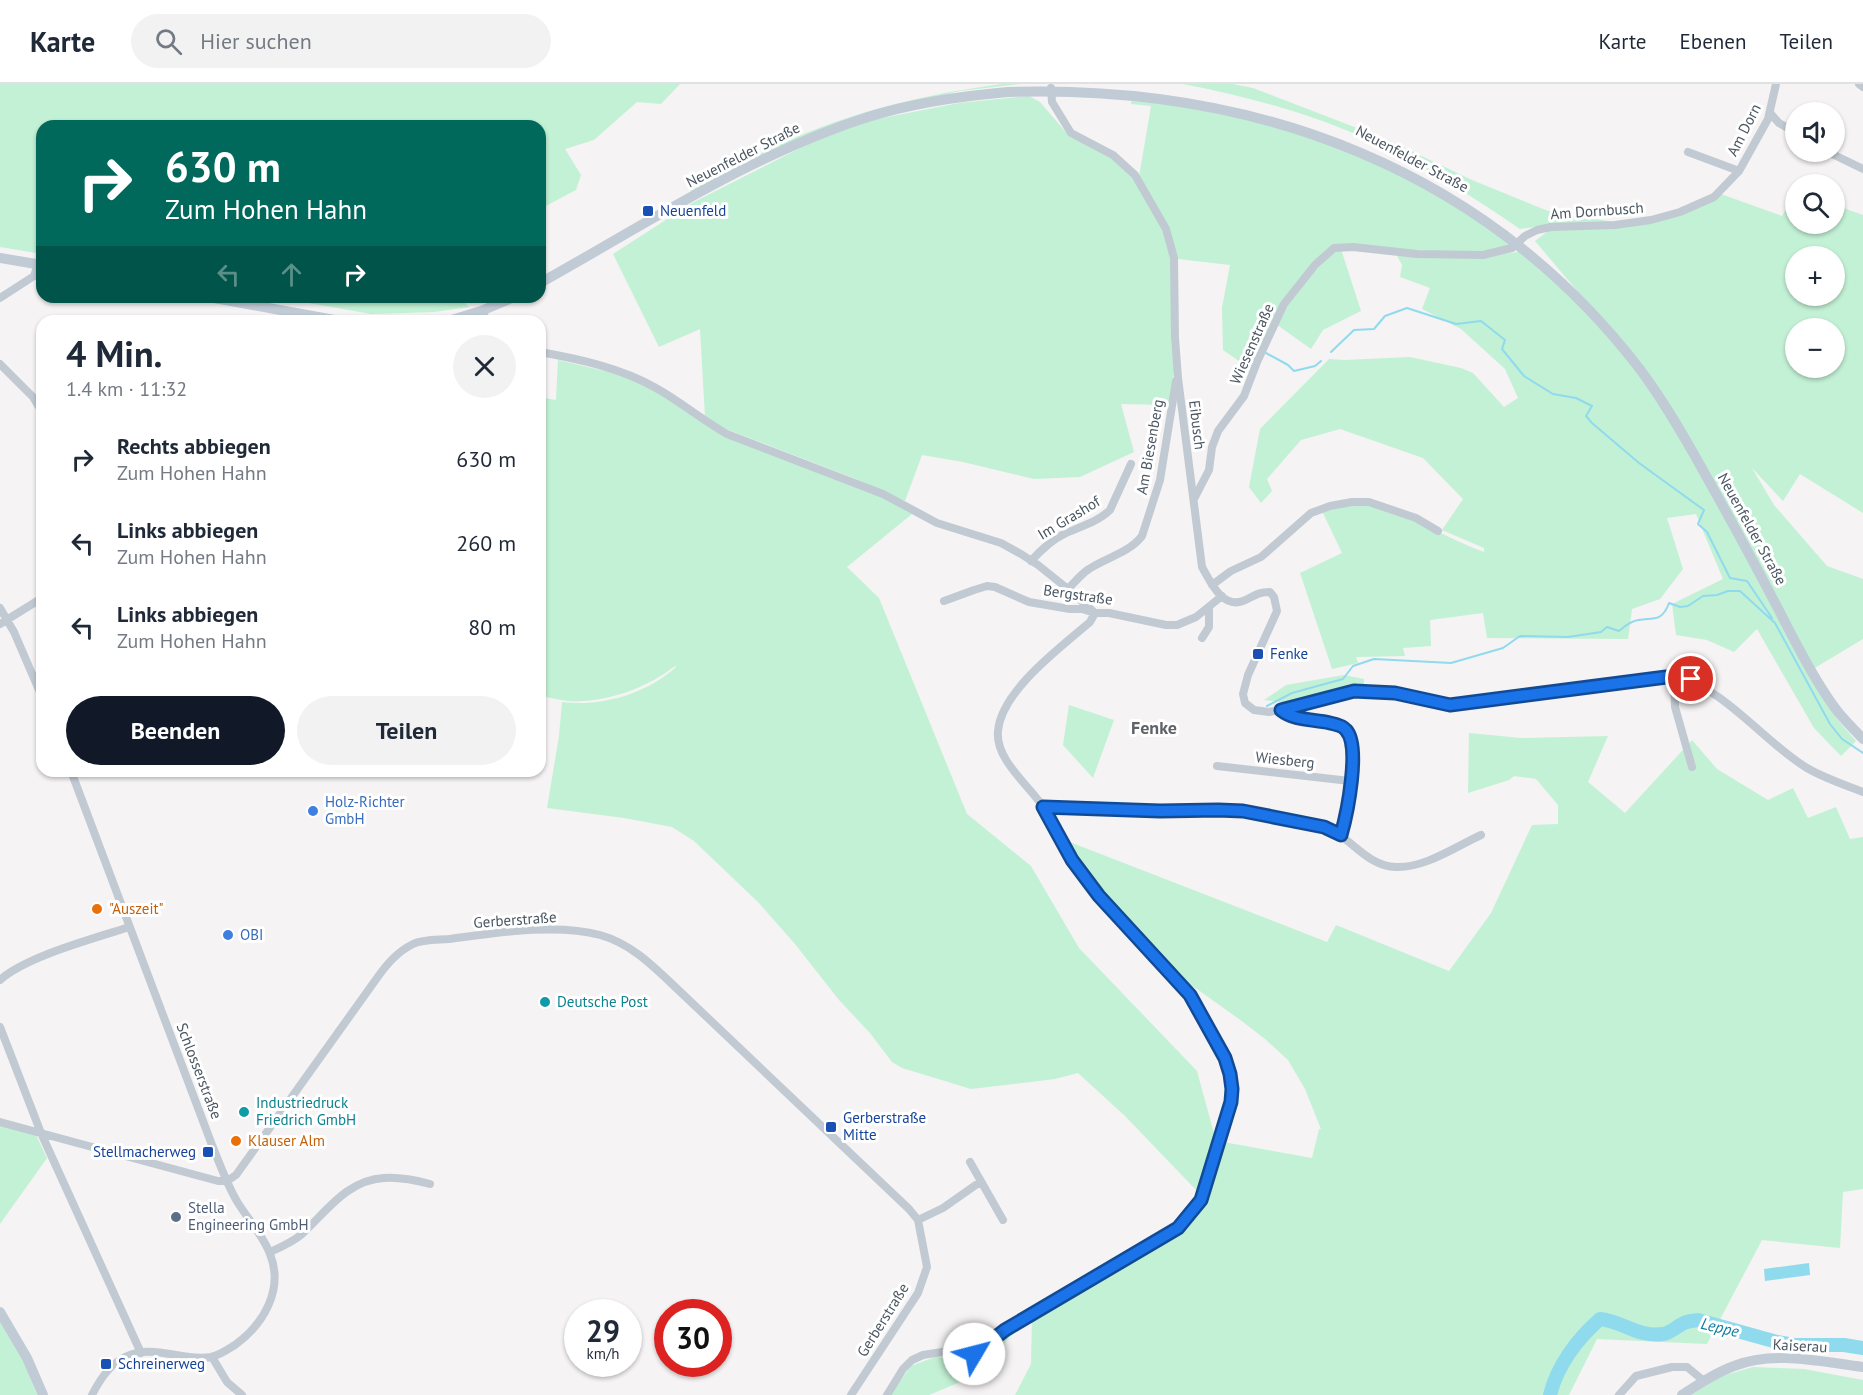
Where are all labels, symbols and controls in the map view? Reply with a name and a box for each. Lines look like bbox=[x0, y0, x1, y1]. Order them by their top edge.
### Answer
search box bbox=[131, 14, 551, 68]
text: Karte bbox=[30, 23, 95, 60]
icon: search bbox=[152, 25, 185, 58]
text: Hier suchen bbox=[200, 27, 312, 55]
text: Karte bbox=[1599, 28, 1647, 55]
text: Ebenen bbox=[1680, 28, 1746, 55]
text: Teilen bbox=[1779, 28, 1833, 55]
street label: Am Dorn bbox=[1722, 100, 1765, 159]
map controls bbox=[1785, 102, 1845, 378]
button: sound bbox=[1785, 102, 1845, 162]
street label: Neuenfelder Straße bbox=[683, 118, 803, 191]
street label: Neuenfelder Straße bbox=[1353, 121, 1472, 196]
text: 630 m bbox=[165, 139, 281, 194]
icon: right bbox=[66, 144, 144, 222]
button: search bbox=[1785, 174, 1845, 234]
text: Zum Hohen Hahn bbox=[165, 192, 367, 226]
street label: Am Dornbusch bbox=[1550, 198, 1644, 223]
place label: Neuenfeld bbox=[660, 201, 726, 220]
marker: Neuenfeld bbox=[641, 204, 655, 218]
button: + bbox=[1785, 246, 1845, 306]
icon: left bbox=[212, 258, 245, 291]
icon: ahead bbox=[275, 258, 308, 291]
icon: right bbox=[338, 258, 371, 291]
street label: Wiesenstraße bbox=[1225, 300, 1278, 387]
button: − bbox=[1785, 318, 1845, 378]
text: 4 Min. bbox=[66, 330, 162, 377]
button: close bbox=[453, 335, 516, 398]
text: 1.4 km · 11:32 bbox=[66, 376, 187, 402]
street label: Am Biesenberg bbox=[1132, 398, 1167, 496]
street label: Eibusch bbox=[1185, 399, 1210, 451]
text: Rechts abbiegen bbox=[117, 432, 271, 460]
icon: right bbox=[66, 443, 99, 476]
text: 630 m bbox=[456, 445, 516, 473]
text: Zum Hohen Hahn bbox=[117, 460, 267, 486]
street label: Neuenfelder Straße bbox=[1714, 469, 1791, 588]
street label: Im Grashof bbox=[1034, 491, 1104, 544]
text: Links abbiegen bbox=[117, 516, 258, 544]
icon: left bbox=[66, 527, 99, 560]
text: 260 m bbox=[456, 529, 516, 557]
text: Zum Hohen Hahn bbox=[117, 544, 267, 570]
street label: Bergstraße bbox=[1042, 580, 1114, 609]
text: Links abbiegen bbox=[117, 600, 258, 628]
icon: left bbox=[66, 611, 99, 644]
text: 80 m bbox=[468, 613, 516, 641]
text: Zum Hohen Hahn bbox=[117, 628, 267, 654]
place label: Fenke bbox=[1270, 644, 1308, 663]
marker: Fenke bbox=[1251, 647, 1265, 661]
pin bbox=[1665, 653, 1716, 704]
icon: arrive bbox=[1674, 662, 1707, 695]
button: Beenden bbox=[66, 696, 285, 765]
button: Teilen bbox=[297, 696, 516, 765]
district label: Fenke bbox=[1131, 716, 1177, 739]
street label: Wiesberg bbox=[1255, 747, 1316, 772]
place label: Holz-Richter GmbH bbox=[325, 792, 405, 828]
marker: Holz-Richter GmbH bbox=[306, 804, 320, 818]
place label: "Auszeit" bbox=[109, 899, 164, 918]
marker: "Auszeit" bbox=[90, 902, 104, 916]
street label: Gerberstraße bbox=[473, 907, 557, 932]
place label: OBI bbox=[240, 925, 263, 944]
marker: OBI bbox=[221, 928, 235, 942]
place label: Deutsche Post bbox=[557, 992, 648, 1011]
marker: Deutsche Post bbox=[538, 995, 552, 1009]
street label: Schlosserstraße bbox=[172, 1020, 226, 1121]
place label: Industriedruck Friedrich GmbH bbox=[256, 1093, 356, 1129]
marker: Industriedruck Friedrich GmbH bbox=[237, 1105, 251, 1119]
place label: Gerberstraße Mitte bbox=[843, 1108, 926, 1144]
marker: Gerberstraße Mitte bbox=[824, 1120, 838, 1134]
place label: Klauser Alm bbox=[248, 1131, 325, 1150]
marker: Klauser Alm bbox=[229, 1134, 243, 1148]
place label: Stellmacherweg bbox=[93, 1142, 196, 1161]
marker: Stellmacherweg bbox=[201, 1145, 215, 1159]
place label: Stella Engineering GmbH bbox=[188, 1198, 309, 1234]
marker: Stella Engineering GmbH bbox=[169, 1210, 183, 1224]
street label: Gerberstraße bbox=[852, 1279, 913, 1360]
speed limit sign: 30 bbox=[654, 1299, 732, 1377]
text: 29 bbox=[586, 1311, 620, 1350]
water label: Leppe bbox=[1699, 1313, 1742, 1341]
position arrow bbox=[942, 1322, 1006, 1386]
street label: Kaiserau bbox=[1772, 1335, 1828, 1356]
text: km/h bbox=[587, 1344, 619, 1363]
place label: Schreinerweg bbox=[118, 1354, 205, 1373]
marker: Schreinerweg bbox=[99, 1357, 113, 1371]

